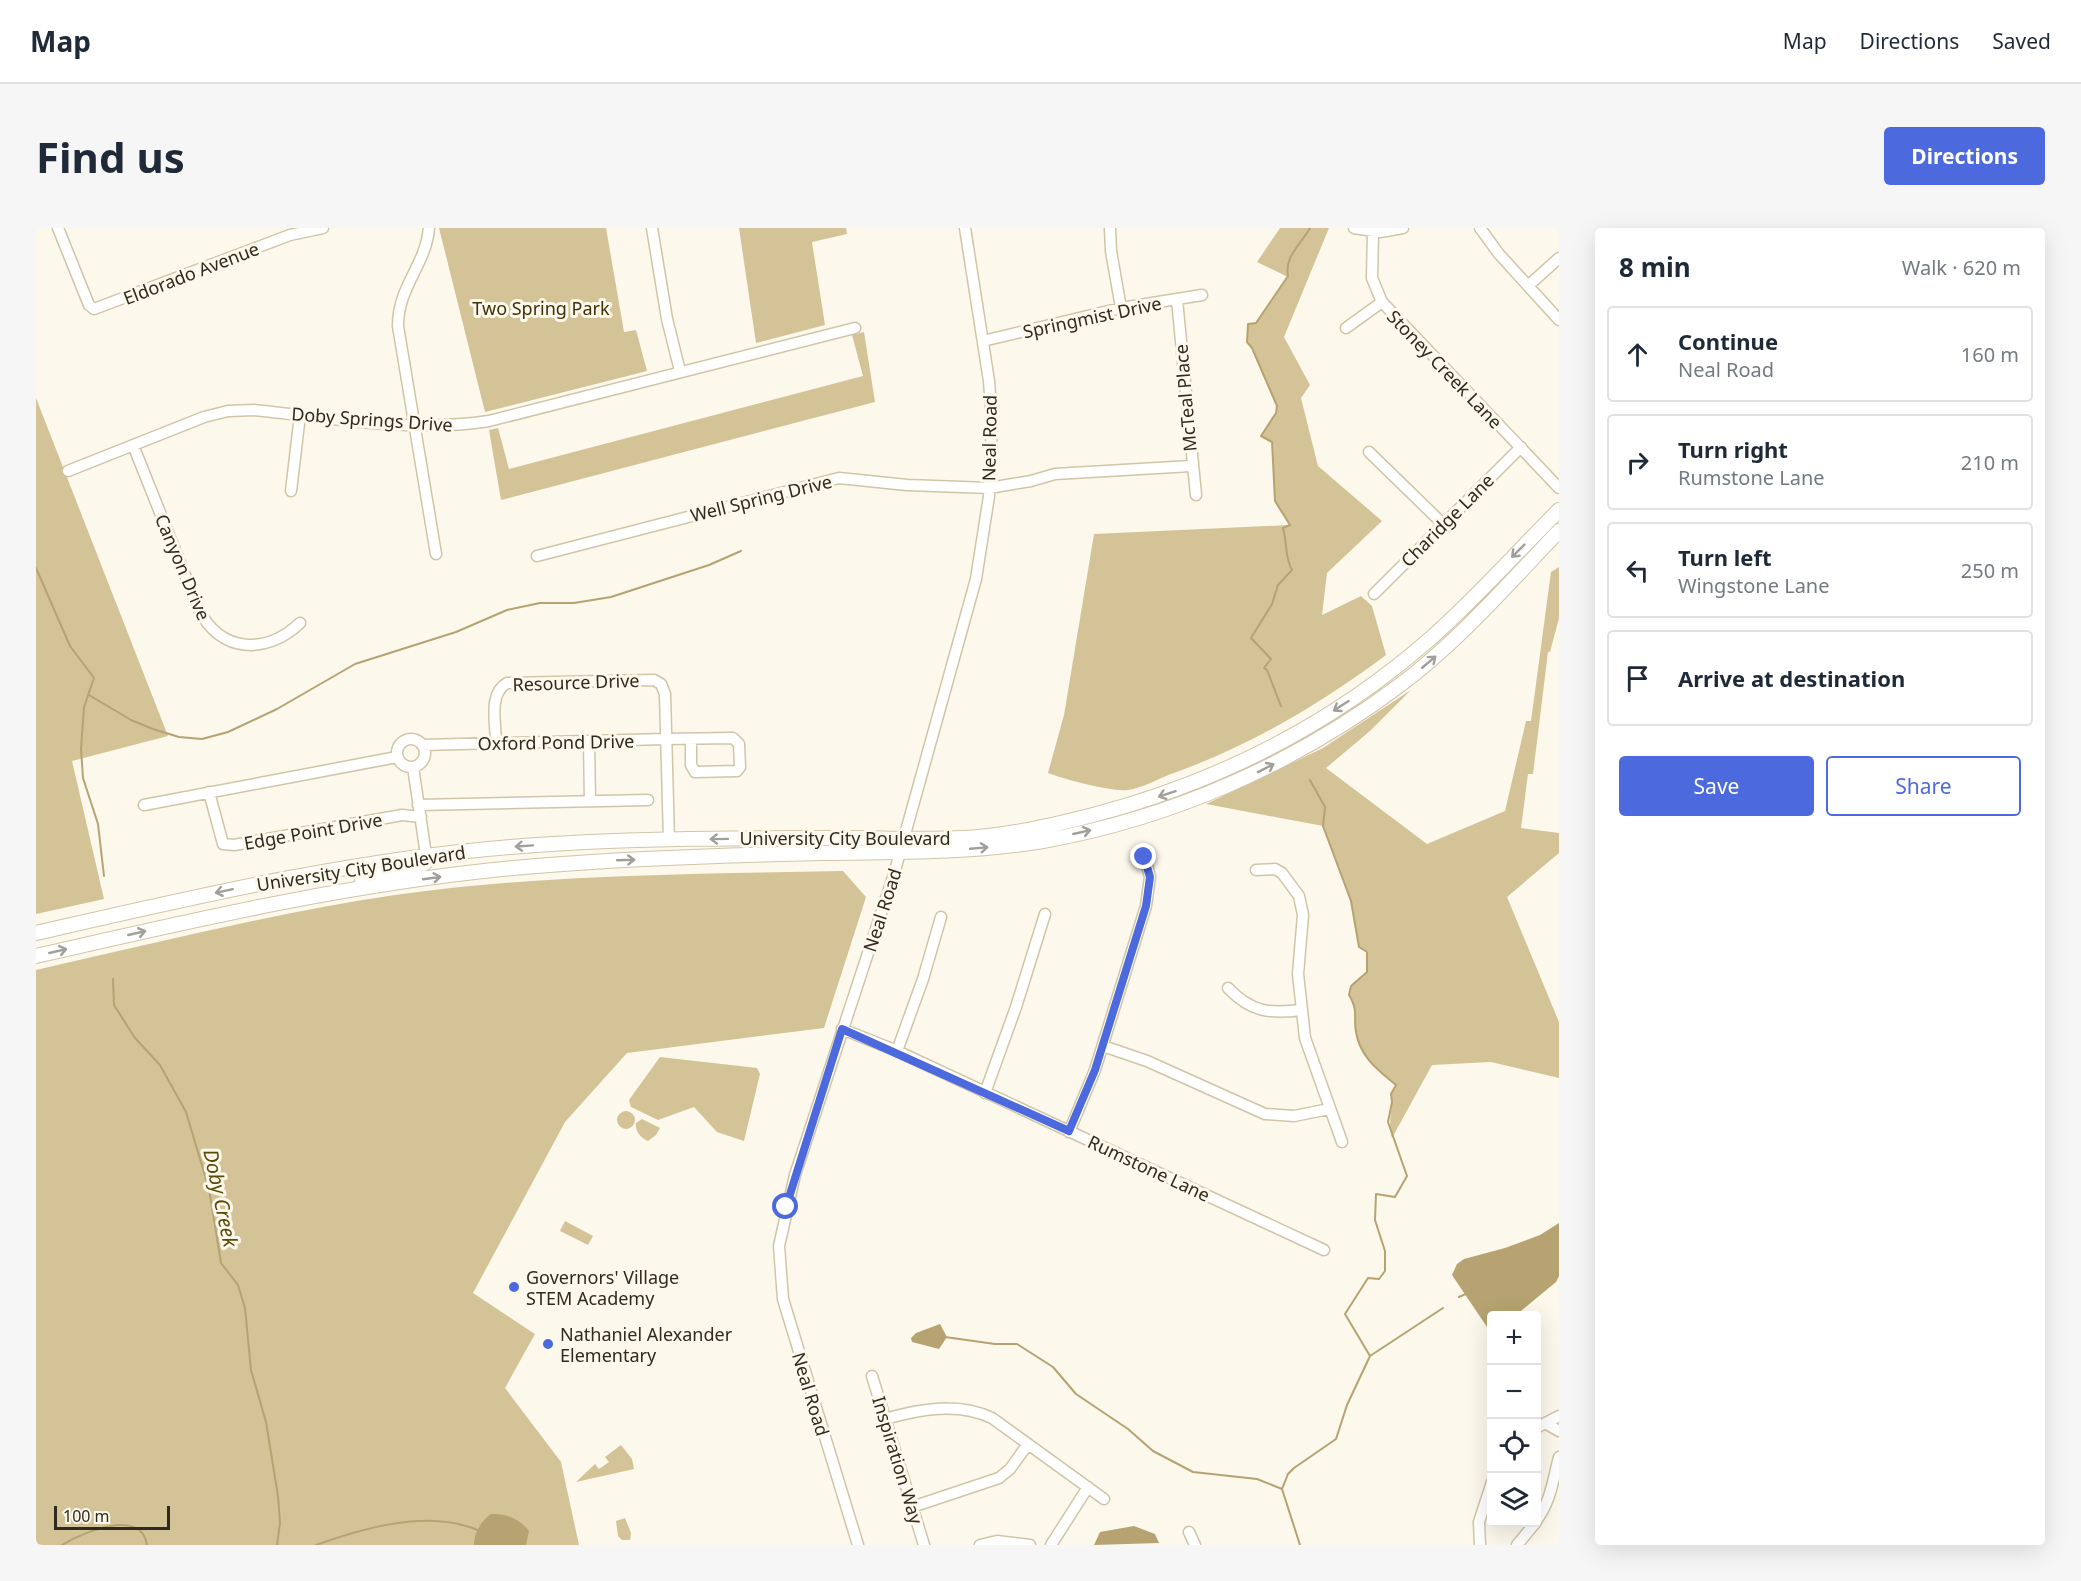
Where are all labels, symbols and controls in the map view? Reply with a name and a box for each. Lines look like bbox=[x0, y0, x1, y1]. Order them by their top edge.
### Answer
text: Map bbox=[30, 22, 91, 60]
text: Map bbox=[1783, 27, 1827, 55]
text: Directions bbox=[1860, 27, 1959, 55]
text: Saved bbox=[1992, 27, 2051, 55]
button: Directions bbox=[1884, 127, 2045, 185]
text: Find us bbox=[36, 128, 185, 185]
street label: Eldorado Avenue bbox=[120, 236, 262, 310]
text: 8 min bbox=[1619, 249, 1691, 285]
text: Walk · 620 m bbox=[1902, 254, 2021, 281]
street label: Springmist Drive bbox=[1021, 291, 1163, 343]
park label: Two Spring Park bbox=[472, 296, 610, 320]
street label: Stoney Creek Lane bbox=[1382, 305, 1508, 433]
text: Continue bbox=[1678, 326, 1778, 356]
icon: ahead bbox=[1621, 338, 1654, 371]
text: 160 m bbox=[1961, 341, 2019, 368]
street label: McTeal Place bbox=[1168, 343, 1202, 453]
text: Neal Road bbox=[1678, 356, 1774, 383]
street label: Neal Road bbox=[976, 395, 1002, 481]
street label: Doby Springs Drive bbox=[291, 401, 453, 437]
text: Turn right bbox=[1678, 434, 1788, 464]
icon: right bbox=[1621, 446, 1654, 479]
text: 210 m bbox=[1961, 449, 2019, 476]
text: Rumstone Lane bbox=[1678, 464, 1825, 491]
street label: Charidge Lane bbox=[1395, 468, 1499, 572]
street label: Well Spring Drive bbox=[688, 469, 834, 527]
street label: Canyon Drive bbox=[150, 510, 216, 624]
text: Turn left bbox=[1678, 542, 1772, 572]
one-way arrow bbox=[1510, 544, 1525, 559]
icon: left bbox=[1621, 554, 1654, 587]
text: 250 m bbox=[1961, 557, 2019, 584]
text: Wingstone Lane bbox=[1678, 572, 1830, 599]
one-way arrow bbox=[1421, 655, 1437, 668]
icon: arrive bbox=[1621, 662, 1654, 695]
text: Arrive at destination bbox=[1678, 663, 1905, 693]
street label: Resource Drive bbox=[512, 668, 640, 696]
one-way arrow bbox=[1333, 701, 1350, 713]
street label: Oxford Pond Drive bbox=[477, 729, 635, 755]
button: Save bbox=[1619, 756, 1814, 816]
button: Share bbox=[1826, 756, 2021, 816]
one-way arrow bbox=[1256, 761, 1274, 773]
one-way arrow bbox=[1158, 789, 1177, 800]
street label: Edge Point Drive bbox=[242, 807, 384, 855]
street label: University City Boulevard bbox=[739, 826, 951, 850]
one-way arrow bbox=[1073, 826, 1092, 838]
one-way arrow bbox=[710, 833, 730, 845]
street label: University City Boulevard bbox=[255, 840, 467, 896]
one-way arrow bbox=[515, 841, 535, 852]
one-way arrow bbox=[969, 842, 989, 853]
route end bbox=[1130, 843, 1156, 869]
one-way arrow bbox=[616, 855, 636, 866]
street label: Neal Road bbox=[857, 865, 907, 955]
one-way arrow bbox=[422, 872, 441, 883]
one-way arrow bbox=[214, 886, 234, 897]
one-way arrow bbox=[128, 926, 147, 938]
one-way arrow bbox=[48, 944, 67, 956]
street label: Rumstone Lane bbox=[1084, 1129, 1214, 1207]
water label: Doby Creek bbox=[197, 1147, 245, 1251]
route start bbox=[772, 1193, 798, 1219]
place label: Governors' Village STEM Academy bbox=[526, 1265, 679, 1310]
marker: Governors' Village STEM Academy bbox=[507, 1280, 521, 1294]
map controls bbox=[1487, 1311, 1541, 1527]
button: + bbox=[1487, 1311, 1541, 1365]
place label: Nathaniel Alexander Elementary bbox=[560, 1322, 733, 1367]
marker: Nathaniel Alexander Elementary bbox=[541, 1337, 555, 1351]
street label: Neal Road bbox=[787, 1349, 835, 1439]
button: − bbox=[1487, 1365, 1541, 1419]
street label: Inspiration Way bbox=[867, 1393, 929, 1528]
button: locate bbox=[1487, 1419, 1541, 1473]
button: layers bbox=[1487, 1473, 1541, 1527]
scale bar bbox=[54, 1503, 170, 1530]
text: 100 m bbox=[63, 1505, 110, 1527]

